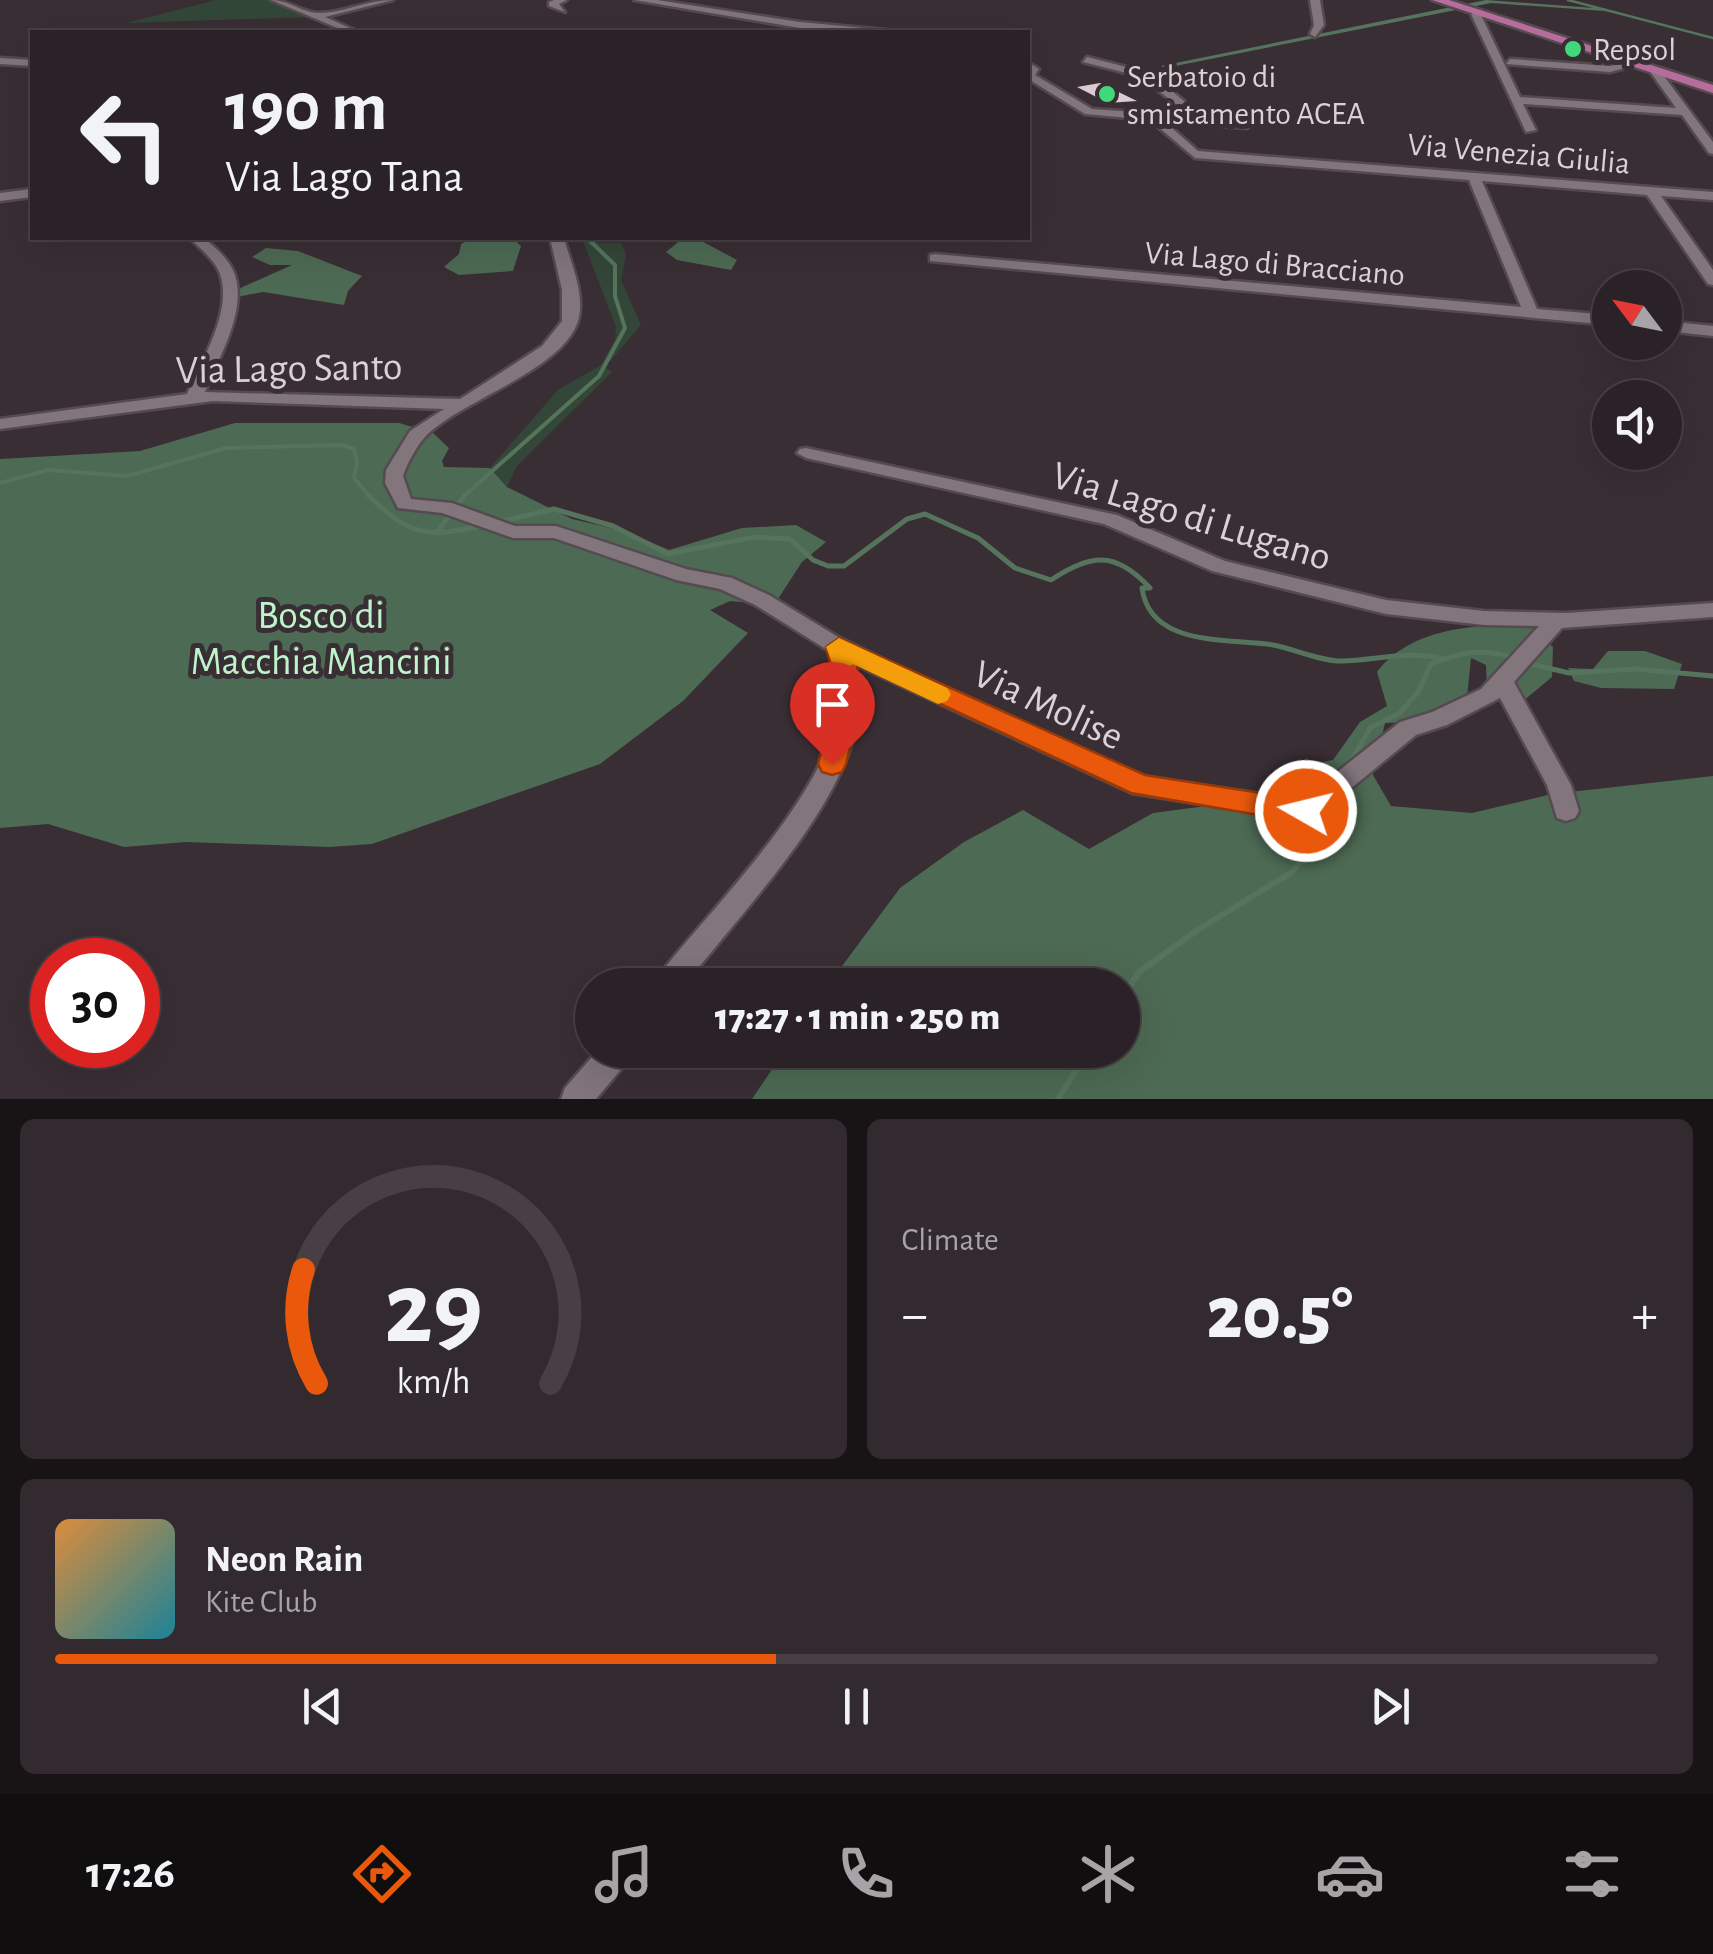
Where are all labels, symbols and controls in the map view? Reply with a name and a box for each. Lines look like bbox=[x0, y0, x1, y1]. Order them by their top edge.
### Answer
place label: Repsol bbox=[1593, 34, 1676, 66]
marker: Repsol bbox=[1562, 38, 1584, 60]
place label: Serbatoio di smistamento ACEA bbox=[1127, 61, 1365, 130]
icon: left bbox=[60, 70, 190, 200]
text: 190 m bbox=[225, 73, 388, 143]
marker: Serbatoio di smistamento ACEA bbox=[1096, 83, 1118, 105]
street label: Via Venezia Giulia bbox=[1406, 128, 1631, 180]
text: Via Lago Tana bbox=[225, 155, 464, 200]
street label: Via Lago di Bracciano bbox=[1144, 237, 1406, 291]
north arrow bbox=[1592, 270, 1682, 360]
map controls bbox=[1592, 270, 1682, 470]
street label: Via Lago Santo bbox=[175, 347, 403, 391]
button: sound bbox=[1592, 380, 1682, 470]
street label: Via Lago di Lugano bbox=[1047, 455, 1336, 578]
park label: Bosco di Macchia Mancini bbox=[190, 596, 452, 682]
street label: Via Molise bbox=[967, 654, 1129, 758]
pin bbox=[790, 662, 875, 765]
icon: arrive bbox=[805, 677, 860, 732]
position arrow bbox=[1254, 759, 1358, 863]
speed limit sign: 30 bbox=[30, 938, 160, 1068]
text: 17:27 · 1 min · 250 m bbox=[715, 999, 1000, 1037]
text: Climate bbox=[902, 1224, 999, 1256]
text: 29 bbox=[384, 1258, 483, 1362]
text: 20.5° bbox=[1206, 1277, 1353, 1352]
text: − bbox=[902, 1288, 928, 1343]
text: + bbox=[1632, 1288, 1658, 1343]
text: km/h bbox=[396, 1364, 470, 1400]
text: Neon Rain bbox=[205, 1541, 363, 1579]
text: Kite Club bbox=[205, 1586, 317, 1618]
icon: previous bbox=[295, 1679, 350, 1734]
icon: pause bbox=[829, 1679, 884, 1734]
icon: next bbox=[1363, 1679, 1418, 1734]
icon: directions bbox=[347, 1839, 417, 1909]
icon: music bbox=[589, 1839, 659, 1909]
icon: phone bbox=[831, 1839, 901, 1909]
icon: climate bbox=[1073, 1839, 1143, 1909]
icon: car bbox=[1315, 1839, 1385, 1909]
icon: filters bbox=[1557, 1839, 1627, 1909]
text: 17:26 bbox=[86, 1851, 175, 1896]

